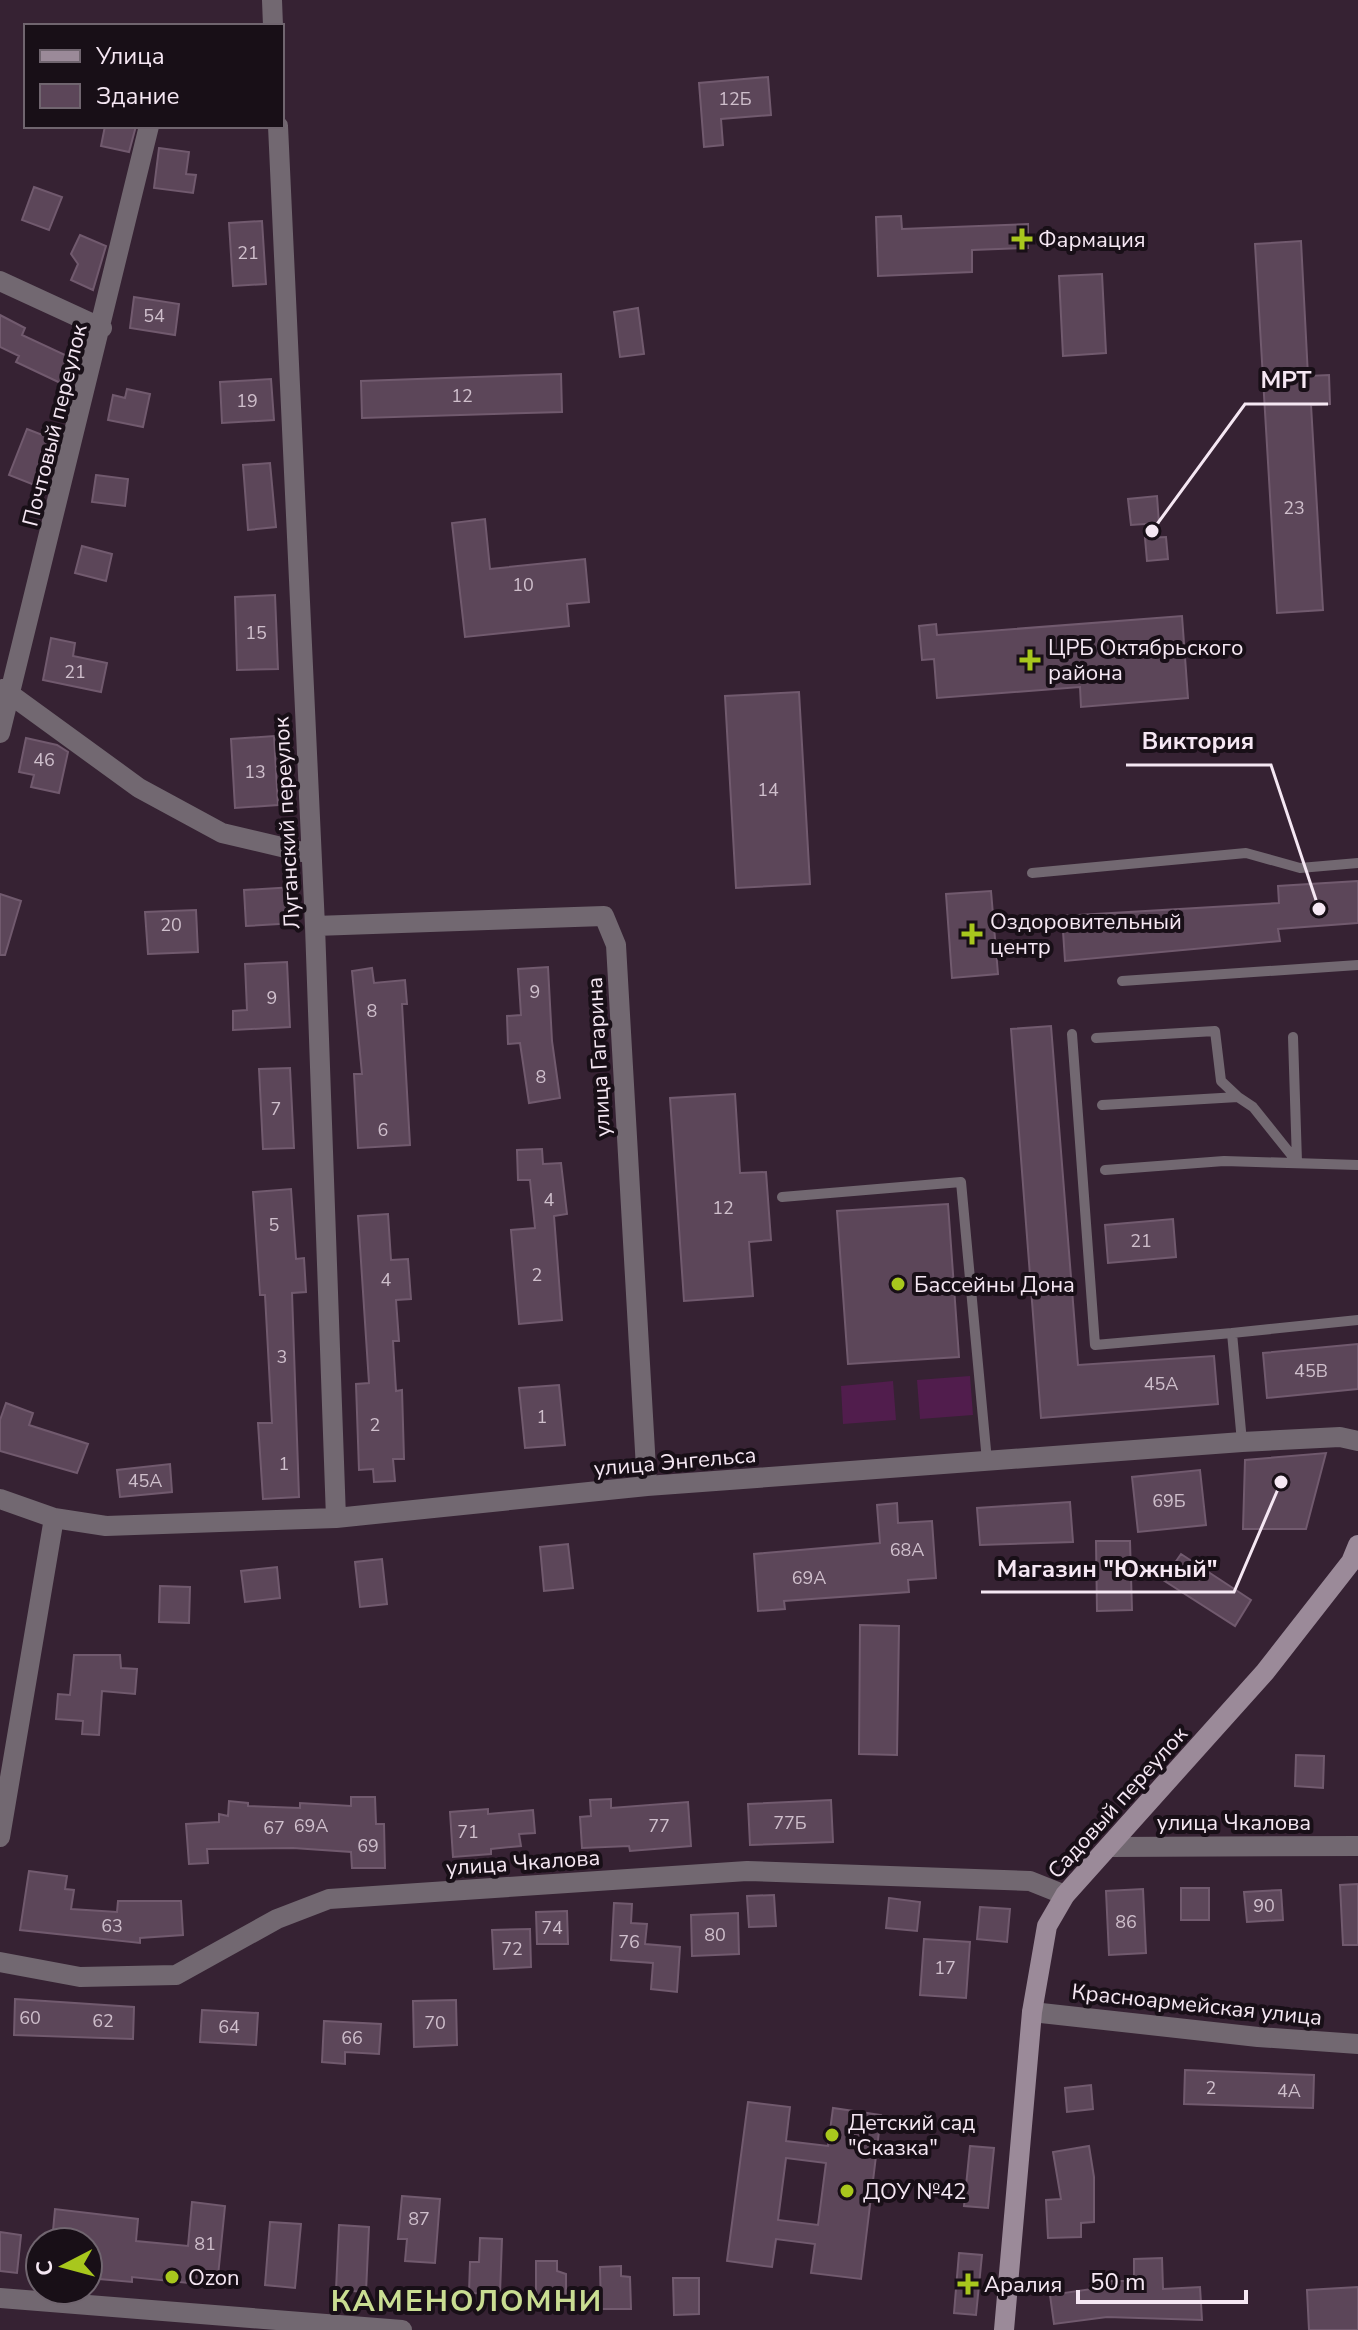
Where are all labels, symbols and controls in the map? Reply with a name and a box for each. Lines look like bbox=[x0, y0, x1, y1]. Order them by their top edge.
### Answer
legend bbox=[24, 24, 284, 128]
text: Улица bbox=[95, 40, 165, 72]
text: Здание bbox=[96, 80, 180, 112]
house number: 12Б bbox=[718, 87, 752, 111]
place label: Фармация bbox=[1038, 225, 1146, 255]
marker: Фармация bbox=[1013, 230, 1031, 248]
house number: 21 bbox=[237, 241, 259, 265]
house number: 54 bbox=[143, 304, 165, 328]
street label: Почтовый переулок bbox=[15, 321, 95, 529]
callout: МРТ bbox=[1245, 356, 1328, 404]
text: МРТ bbox=[1261, 364, 1312, 396]
house number: 12 bbox=[451, 384, 473, 408]
house number: 19 bbox=[236, 389, 258, 413]
house number: 23 bbox=[1283, 496, 1305, 520]
house number: 10 bbox=[512, 573, 534, 597]
house number: 15 bbox=[245, 621, 267, 645]
place label: ЦРБ Октябрьского района bbox=[1048, 633, 1243, 688]
marker: ЦРБ Октябрьского района bbox=[1019, 649, 1041, 671]
house number: 21 bbox=[64, 660, 86, 684]
street label: Луганский переулок bbox=[266, 716, 308, 930]
callout: Виктория bbox=[1126, 717, 1271, 765]
text: Виктория bbox=[1142, 725, 1254, 757]
house number: 46 bbox=[33, 748, 55, 772]
house number: 13 bbox=[244, 760, 266, 784]
house number: 14 bbox=[757, 778, 779, 802]
place label: Оздоровительный центр bbox=[990, 907, 1182, 962]
house number: 20 bbox=[160, 913, 182, 937]
marker: Оздоровительный центр bbox=[961, 923, 983, 945]
street label: улица Гагарина bbox=[580, 976, 618, 1138]
house number: 9 bbox=[530, 980, 540, 1004]
house number: 9 bbox=[267, 986, 277, 1010]
house number: 8 bbox=[367, 999, 377, 1023]
house number: 8 bbox=[536, 1065, 546, 1089]
house number: 7 bbox=[271, 1097, 281, 1121]
house number: 6 bbox=[378, 1118, 388, 1142]
house number: 4 bbox=[544, 1188, 555, 1212]
house number: 12 bbox=[712, 1196, 734, 1220]
house number: 5 bbox=[269, 1213, 279, 1237]
house number: 21 bbox=[1130, 1229, 1152, 1253]
house number: 2 bbox=[532, 1263, 542, 1287]
house number: 4 bbox=[381, 1268, 392, 1292]
place label: Бассейны Дона bbox=[914, 1270, 1075, 1300]
marker: Бассейны Дона bbox=[889, 1275, 907, 1293]
house number: 3 bbox=[277, 1345, 287, 1369]
house number: 45В bbox=[1294, 1359, 1328, 1383]
house number: 45А bbox=[1144, 1372, 1178, 1396]
house number: 1 bbox=[537, 1405, 547, 1429]
house number: 2 bbox=[370, 1413, 380, 1437]
street label: улица Энгельса bbox=[593, 1440, 758, 1484]
house number: 1 bbox=[279, 1452, 289, 1476]
house number: 45А bbox=[128, 1469, 162, 1493]
house number: 69Б bbox=[1152, 1489, 1186, 1513]
house number: 68А bbox=[890, 1538, 924, 1562]
callout: Магазин "Южный" bbox=[981, 1544, 1234, 1592]
text: Магазин "Южный" bbox=[997, 1553, 1217, 1585]
house number: 69А bbox=[792, 1566, 826, 1590]
street label: Садовый переулок bbox=[1041, 1720, 1195, 1885]
street label: улица Чкалова bbox=[1157, 1808, 1311, 1838]
house number: 77Б bbox=[773, 1811, 807, 1835]
house number: 69А bbox=[294, 1814, 328, 1838]
house number: 77 bbox=[648, 1814, 670, 1838]
house number: 67 bbox=[263, 1816, 285, 1840]
house number: 71 bbox=[457, 1820, 479, 1844]
house number: 69 bbox=[357, 1834, 379, 1858]
street label: улица Чкалова bbox=[445, 1843, 601, 1883]
house number: 90 bbox=[1253, 1894, 1275, 1918]
house number: 86 bbox=[1115, 1910, 1137, 1934]
house number: 63 bbox=[101, 1914, 123, 1938]
house number: 74 bbox=[541, 1916, 563, 1940]
house number: 80 bbox=[704, 1923, 726, 1947]
house number: 76 bbox=[618, 1930, 640, 1954]
house number: 72 bbox=[501, 1937, 523, 1961]
house number: 17 bbox=[934, 1956, 956, 1980]
street label: Красноармейская улица bbox=[1070, 1977, 1324, 2033]
house number: 60 bbox=[19, 2006, 41, 2030]
house number: 62 bbox=[92, 2009, 114, 2033]
house number: 70 bbox=[424, 2011, 446, 2035]
house number: 64 bbox=[218, 2015, 240, 2039]
house number: 66 bbox=[341, 2026, 363, 2050]
house number: 2 bbox=[1206, 2076, 1216, 2100]
house number: 4А bbox=[1277, 2079, 1301, 2103]
place label: Детский сад "Сказка" bbox=[848, 2108, 975, 2163]
marker: Детский сад "Сказка" bbox=[823, 2126, 841, 2144]
place label: ДОУ №42 bbox=[863, 2177, 967, 2207]
marker: ДОУ №42 bbox=[838, 2182, 856, 2200]
house number: 87 bbox=[408, 2207, 430, 2231]
north arrow bbox=[24, 2226, 104, 2306]
house number: 81 bbox=[194, 2232, 216, 2256]
scale bar bbox=[1078, 2254, 1246, 2304]
text: С bbox=[29, 2259, 61, 2277]
place label: Ozon bbox=[188, 2263, 240, 2293]
text: 50 m bbox=[1090, 2266, 1146, 2298]
marker: Ozon bbox=[163, 2268, 181, 2286]
place label: Аралия bbox=[984, 2270, 1062, 2300]
marker: Аралия bbox=[959, 2275, 977, 2293]
district label: КАМЕНОЛОМНИ bbox=[331, 2281, 603, 2322]

